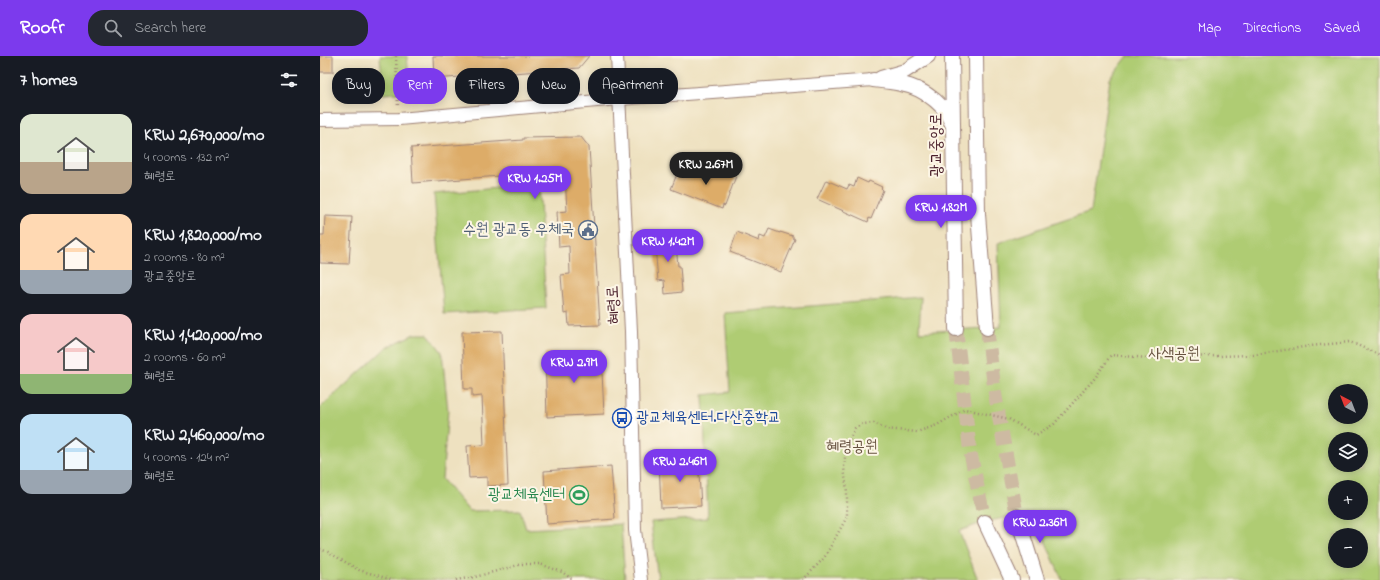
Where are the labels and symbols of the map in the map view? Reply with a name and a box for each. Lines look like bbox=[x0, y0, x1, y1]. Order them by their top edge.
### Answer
street label: 광교중앙로 bbox=[925, 113, 949, 177]
pin: KRW 2.67M bbox=[660, 152, 752, 186]
pin: KRW 1.25M bbox=[489, 166, 581, 200]
pin: KRW 1.82M bbox=[895, 195, 987, 229]
place label: 수원 광교동 우체국 bbox=[463, 218, 574, 242]
public building icon: 수원 광교동 우체국 bbox=[577, 219, 599, 241]
pin: KRW 1.42M bbox=[622, 229, 714, 263]
street label: 혜령로 bbox=[601, 285, 627, 325]
park label: 사색공원 bbox=[1148, 342, 1200, 366]
pin: KRW 2.9M bbox=[533, 350, 615, 384]
north arrow bbox=[1328, 384, 1368, 424]
place label: 광교체육센터.다산중학교 bbox=[636, 406, 781, 430]
bus stop icon: 광교체육센터.다산중학교 bbox=[611, 407, 633, 429]
park label: 혜령공원 bbox=[826, 435, 878, 459]
pin: KRW 2.46M bbox=[634, 449, 726, 483]
place label: 광교체육센터 bbox=[488, 483, 565, 507]
sports icon: 광교체육센터 bbox=[568, 484, 590, 506]
pin: KRW 2.36M bbox=[994, 510, 1086, 544]

